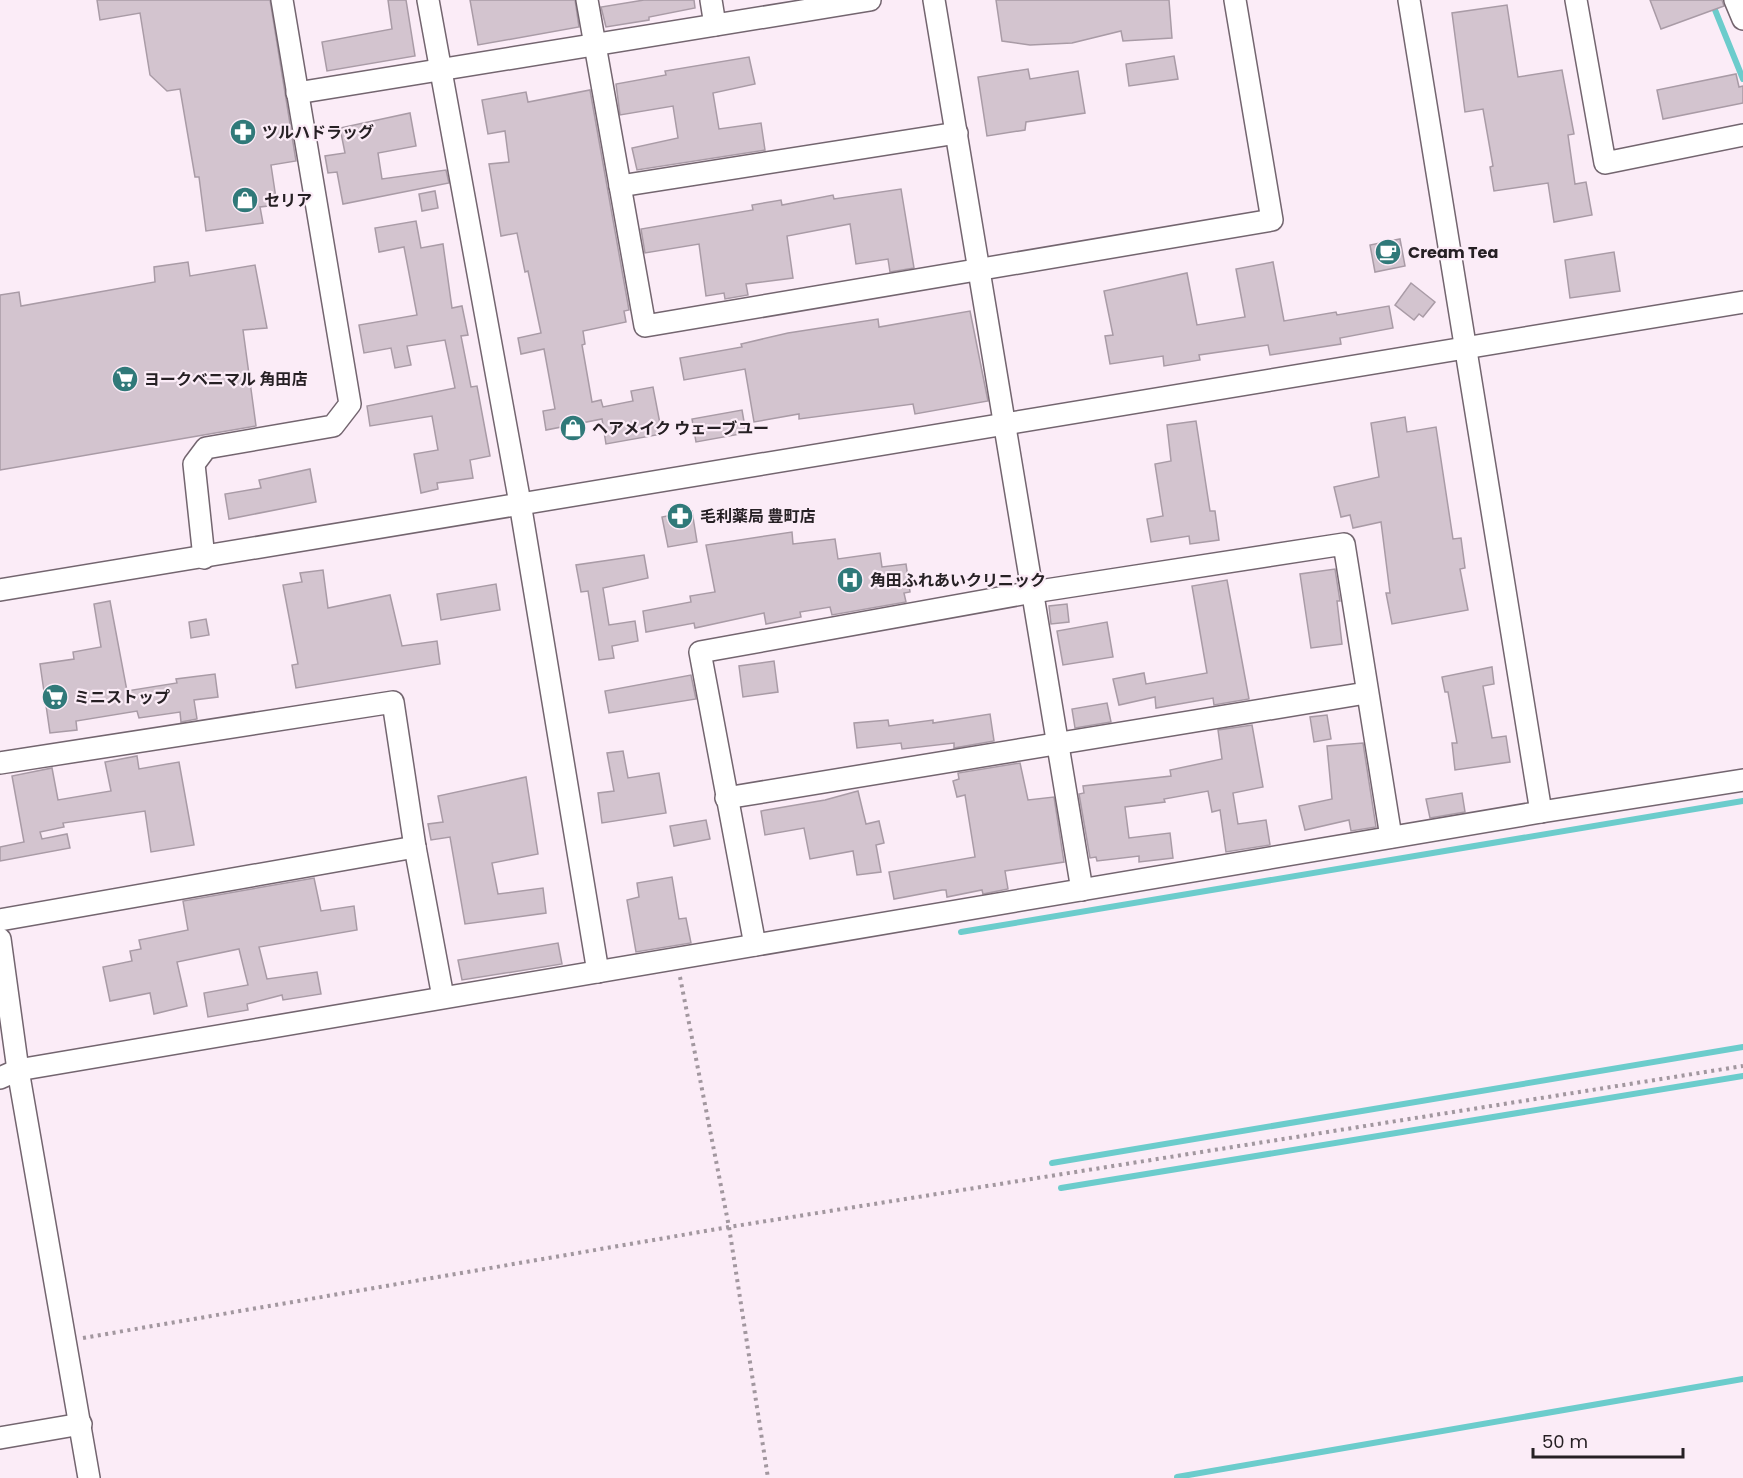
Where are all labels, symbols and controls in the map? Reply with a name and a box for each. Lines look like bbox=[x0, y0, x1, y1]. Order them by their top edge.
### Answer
pharmacy icon: ツルハドラッグ bbox=[228, 117, 258, 147]
place label: ツルハドラッグ bbox=[262, 121, 374, 144]
shop icon: セリア bbox=[230, 185, 260, 215]
place label: セリア bbox=[264, 189, 312, 212]
cafe icon: Cream Tea bbox=[1373, 237, 1403, 267]
place label: Cream Tea bbox=[1408, 241, 1498, 264]
supermarket icon: ヨークベニマル 角田店 bbox=[110, 364, 140, 394]
place label: ヨークベニマル 角田店 bbox=[144, 368, 307, 391]
shop icon: ヘアメイク ウェーブユー bbox=[558, 413, 588, 443]
place label: ヘアメイク ウェーブユー bbox=[592, 417, 769, 440]
pharmacy icon: 毛利薬局 豊町店 bbox=[665, 501, 695, 531]
place label: 毛利薬局 豊町店 bbox=[700, 505, 815, 528]
hospital icon: 角田ふれあいクリニック bbox=[835, 565, 865, 595]
place label: 角田ふれあいクリニック bbox=[870, 569, 1046, 592]
supermarket icon: ミニストップ bbox=[40, 682, 70, 712]
place label: ミニストップ bbox=[74, 686, 170, 709]
scale bar bbox=[1533, 1421, 1683, 1459]
text: 50 m bbox=[1542, 1429, 1588, 1454]

